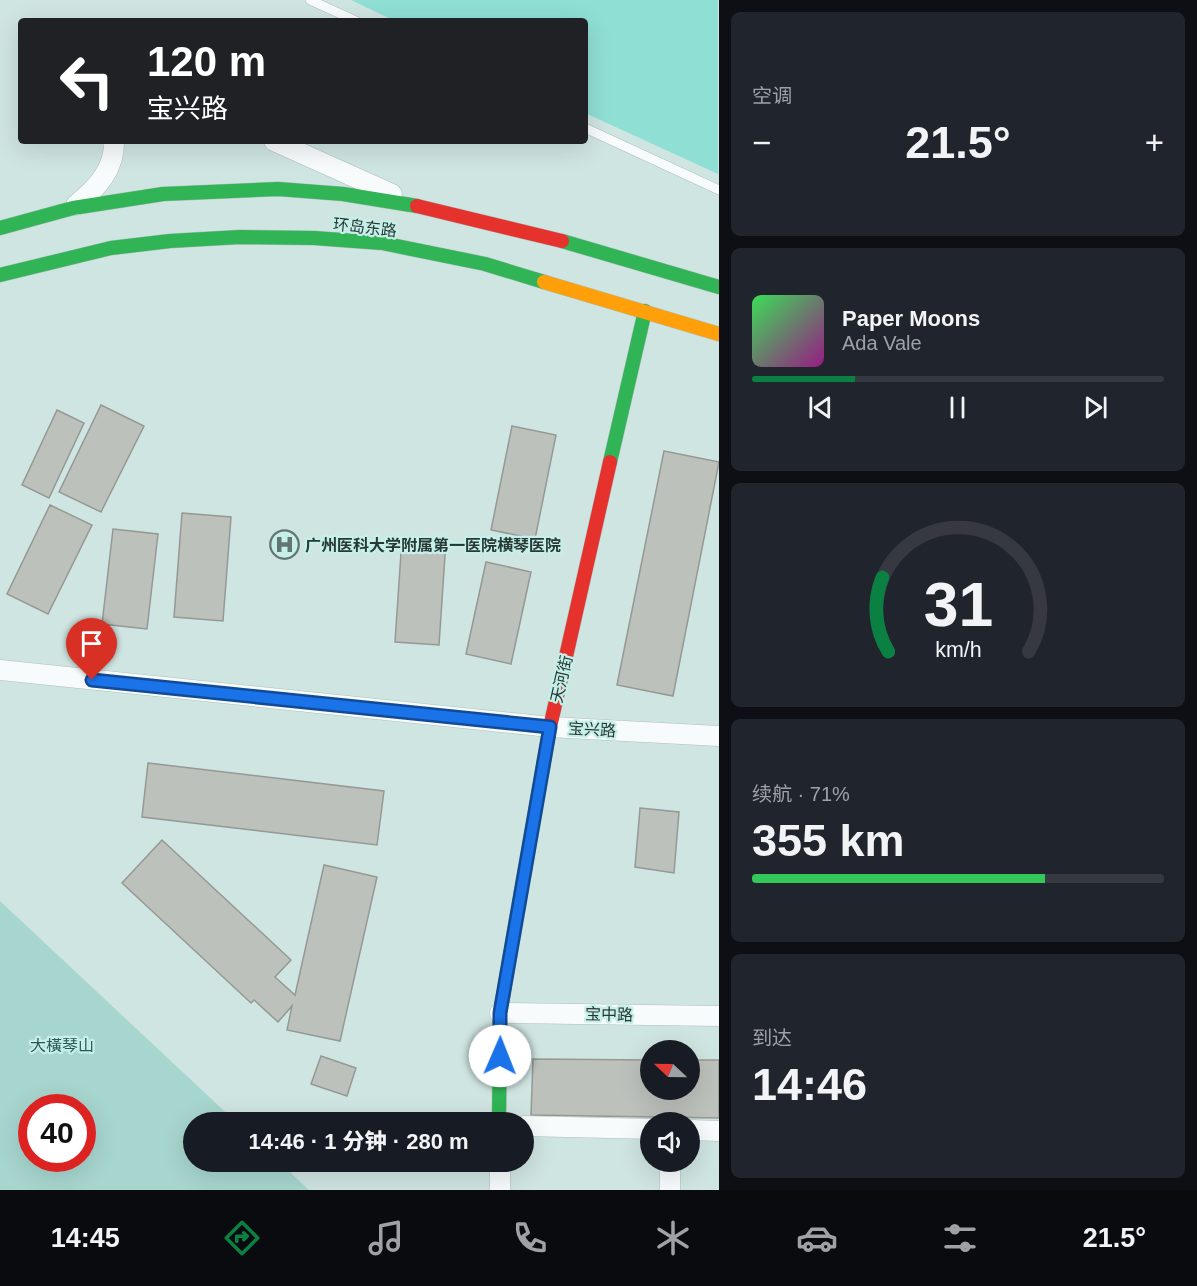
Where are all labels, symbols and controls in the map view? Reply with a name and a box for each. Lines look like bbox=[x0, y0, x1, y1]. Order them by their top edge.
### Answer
text: 120 m bbox=[147, 38, 266, 85]
icon: left bbox=[48, 42, 126, 120]
text: 空调 bbox=[752, 85, 792, 107]
text: 宝兴路 bbox=[147, 94, 228, 124]
text: 21.5° bbox=[905, 117, 1011, 168]
text: − bbox=[752, 124, 771, 161]
text: + bbox=[1145, 124, 1164, 161]
street label: 环岛东路 bbox=[332, 216, 398, 239]
text: Paper Moons bbox=[842, 306, 980, 331]
text: Ada Vale bbox=[842, 332, 922, 354]
icon: previous bbox=[804, 391, 837, 424]
icon: pause bbox=[941, 391, 974, 424]
icon: next bbox=[1079, 391, 1112, 424]
hospital icon: 广州医科大学附属第一医院横琴医院 bbox=[268, 529, 300, 561]
place label: 广州医科大学附属第一医院横琴医院 bbox=[305, 536, 561, 554]
text: 31 bbox=[923, 570, 993, 639]
pin bbox=[66, 618, 117, 680]
icon: arrive bbox=[75, 627, 108, 660]
text: km/h bbox=[935, 638, 981, 662]
street label: 天河街 bbox=[548, 654, 575, 704]
street label: 宝兴路 bbox=[568, 720, 616, 739]
text: 续航 · 71% bbox=[752, 783, 850, 805]
text: 355 km bbox=[752, 815, 905, 866]
street label: 宝中路 bbox=[585, 1006, 633, 1023]
position arrow bbox=[468, 1024, 532, 1088]
text: 到达 bbox=[752, 1027, 792, 1049]
park label: 大橫琴山 bbox=[30, 1037, 94, 1054]
north arrow bbox=[640, 1040, 700, 1100]
map controls bbox=[640, 1040, 700, 1172]
text: 14:46 bbox=[752, 1059, 867, 1110]
speed limit sign: 40 bbox=[18, 1094, 96, 1172]
button: sound bbox=[640, 1112, 700, 1172]
text: 14:46 · 1 分钟 · 280 m bbox=[248, 1129, 469, 1154]
icon: directions bbox=[221, 1217, 263, 1259]
icon: music bbox=[365, 1217, 407, 1259]
icon: phone bbox=[509, 1217, 551, 1259]
icon: climate bbox=[652, 1217, 694, 1259]
icon: car bbox=[796, 1217, 838, 1259]
icon: filters bbox=[939, 1217, 981, 1259]
text: 14:45 bbox=[51, 1223, 120, 1253]
text: 21.5° bbox=[1083, 1223, 1146, 1253]

